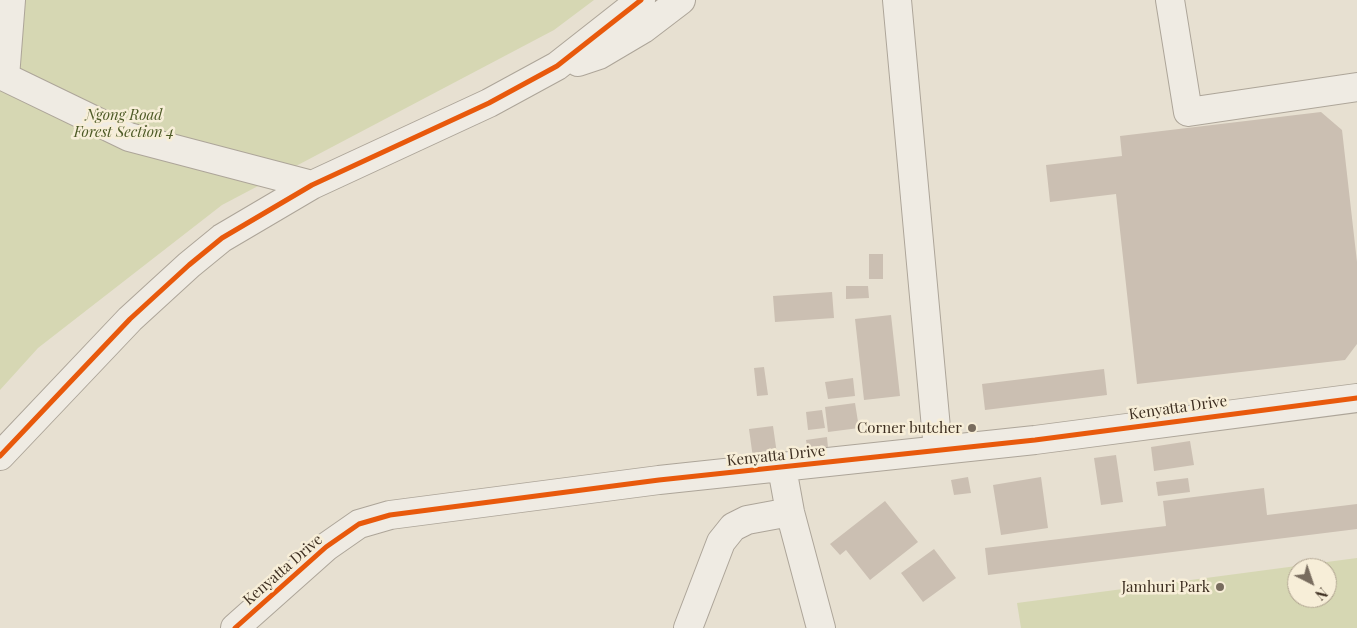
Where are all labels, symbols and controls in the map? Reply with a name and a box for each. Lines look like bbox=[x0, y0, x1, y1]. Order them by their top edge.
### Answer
park label: Ngong Road Forest Section 4 bbox=[74, 106, 174, 141]
street label: Kenyatta Drive bbox=[1128, 392, 1228, 424]
place label: Corner butcher bbox=[857, 419, 962, 437]
marker: Corner butcher bbox=[966, 422, 978, 434]
street label: Kenyatta Drive bbox=[726, 442, 826, 470]
street label: Kenyatta Drive bbox=[240, 531, 326, 609]
north arrow bbox=[1287, 558, 1337, 608]
place label: Jamhuri Park bbox=[1122, 578, 1210, 596]
marker: Jamhuri Park bbox=[1214, 581, 1226, 593]
text: N bbox=[1311, 583, 1332, 604]

